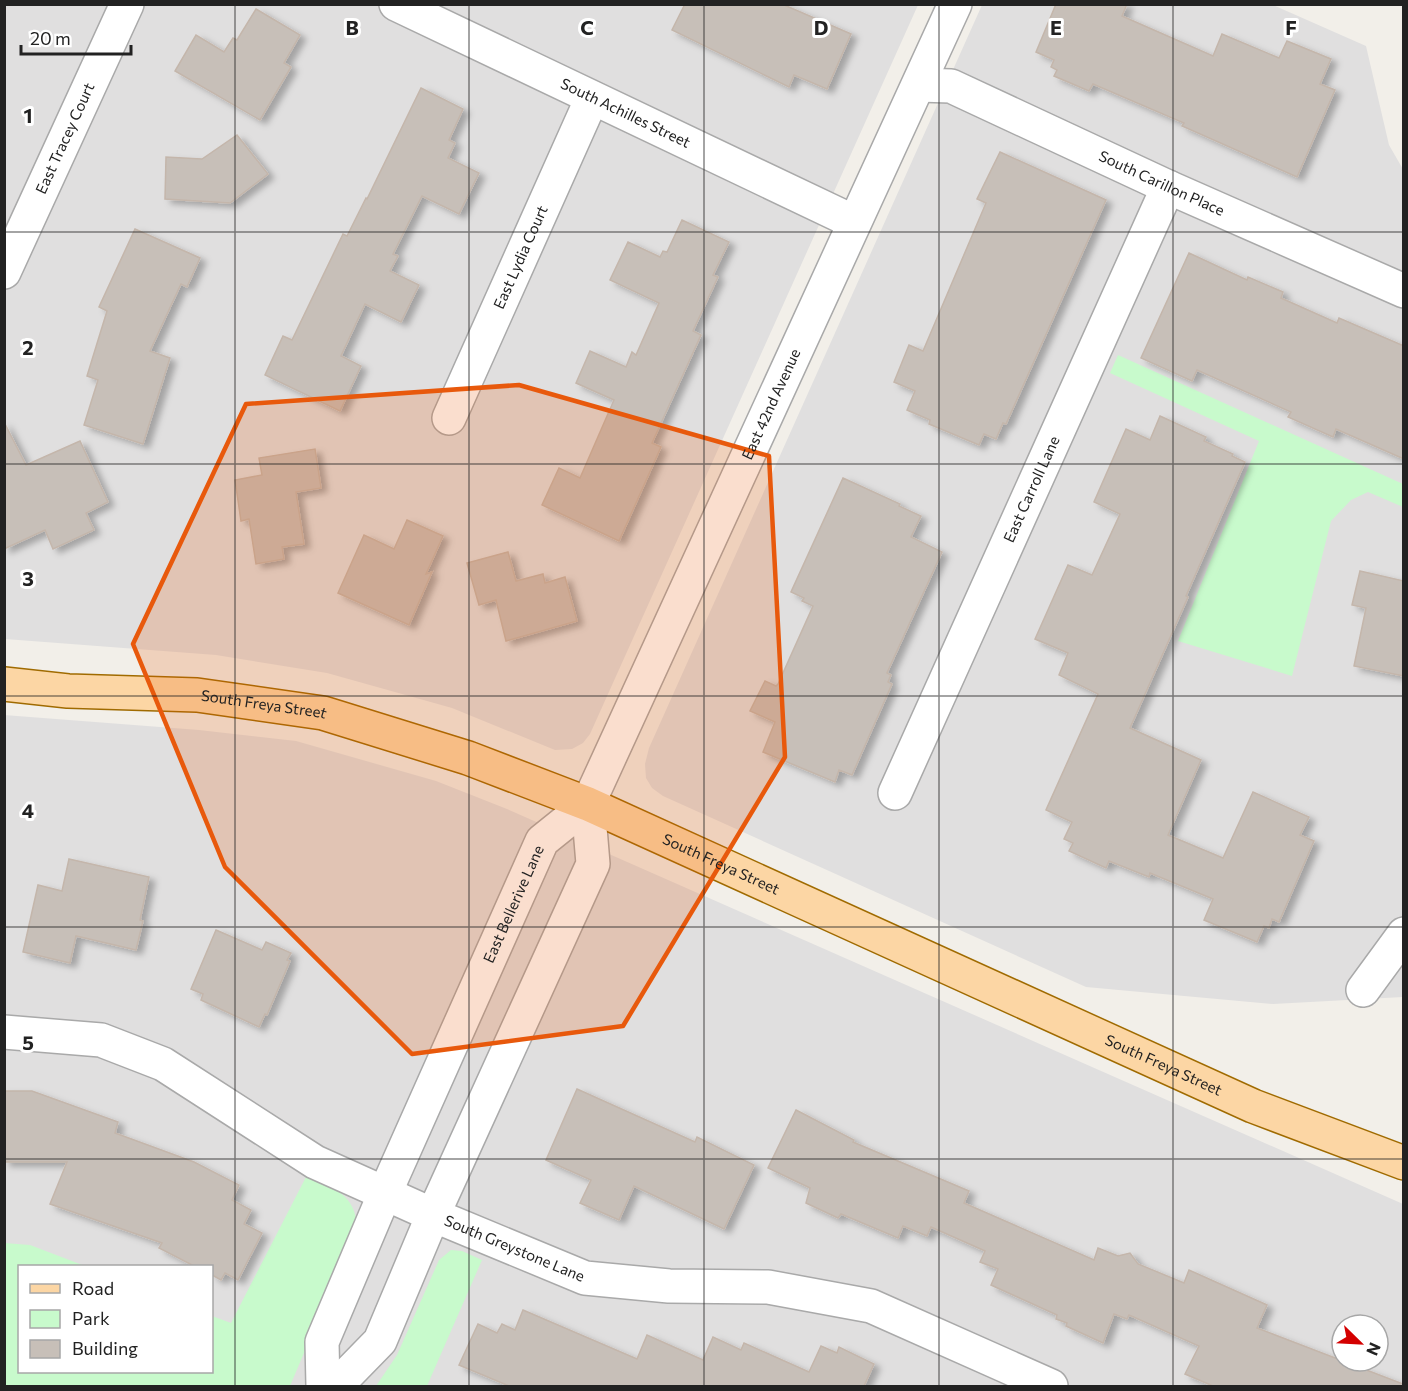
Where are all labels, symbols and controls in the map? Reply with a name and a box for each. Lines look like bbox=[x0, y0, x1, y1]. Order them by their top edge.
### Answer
text: B bbox=[345, 15, 359, 39]
text: C bbox=[580, 15, 594, 39]
text: D bbox=[814, 15, 828, 39]
text: E bbox=[1050, 15, 1062, 39]
text: F bbox=[1285, 15, 1297, 39]
scale bar bbox=[21, 18, 130, 56]
text: 20 m bbox=[30, 27, 71, 49]
street label: South Achilles Street bbox=[558, 74, 693, 151]
street label: East Tracey Court bbox=[31, 80, 98, 196]
text: 1 bbox=[23, 103, 33, 127]
street label: South Carillon Place bbox=[1096, 146, 1228, 219]
street label: East Lydia Court bbox=[489, 202, 551, 311]
text: 2 bbox=[22, 335, 34, 359]
street label: East 42nd Avenue bbox=[737, 346, 804, 462]
street label: East Carroll Lane bbox=[999, 433, 1063, 545]
text: 3 bbox=[22, 566, 34, 590]
street label: South Freya Street bbox=[200, 686, 329, 722]
text: 4 bbox=[22, 798, 34, 822]
street label: South Freya Street bbox=[660, 829, 783, 898]
street label: East Bellerive Lane bbox=[479, 842, 547, 965]
text: 5 bbox=[22, 1030, 34, 1054]
street label: South Freya Street bbox=[1103, 1030, 1225, 1099]
street label: South Greystone Lane bbox=[442, 1211, 588, 1285]
legend bbox=[18, 1265, 213, 1373]
text: Road bbox=[72, 1277, 114, 1299]
text: Park bbox=[72, 1307, 110, 1329]
north arrow bbox=[1330, 1313, 1390, 1373]
text: Building bbox=[72, 1337, 138, 1359]
text: N bbox=[1363, 1340, 1385, 1359]

